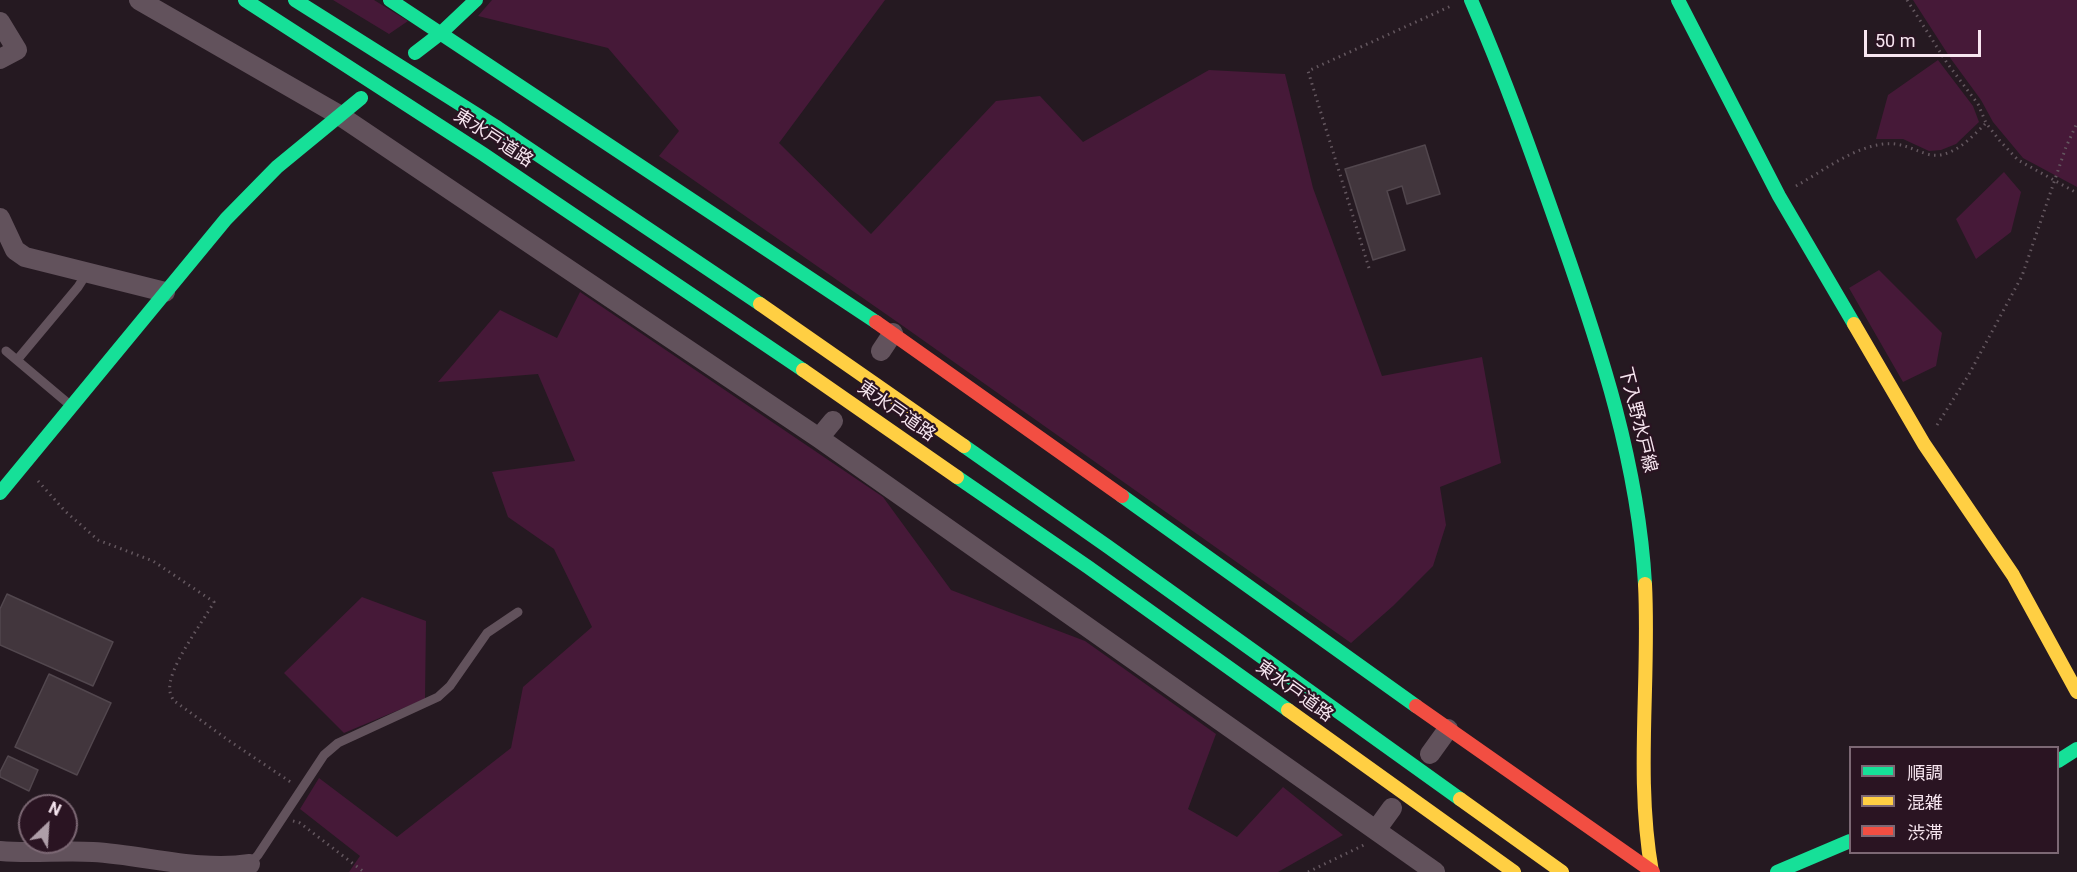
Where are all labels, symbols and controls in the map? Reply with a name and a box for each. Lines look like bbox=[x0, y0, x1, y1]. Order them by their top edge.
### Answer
scale bar bbox=[1867, 18, 1984, 56]
text: 50 m bbox=[1875, 30, 1915, 51]
street label: 東水戸道路 bbox=[449, 105, 537, 173]
street label: 下入野水戸線 bbox=[1613, 365, 1661, 475]
street label: 東水戸道路 bbox=[853, 377, 939, 447]
street label: 東水戸道路 bbox=[1251, 657, 1337, 727]
legend bbox=[1849, 746, 2059, 854]
text: 順調 bbox=[1907, 762, 1943, 783]
text: 混雑 bbox=[1907, 792, 1943, 813]
north arrow bbox=[18, 794, 78, 854]
text: N bbox=[46, 798, 64, 820]
text: 渋滞 bbox=[1907, 822, 1943, 843]

